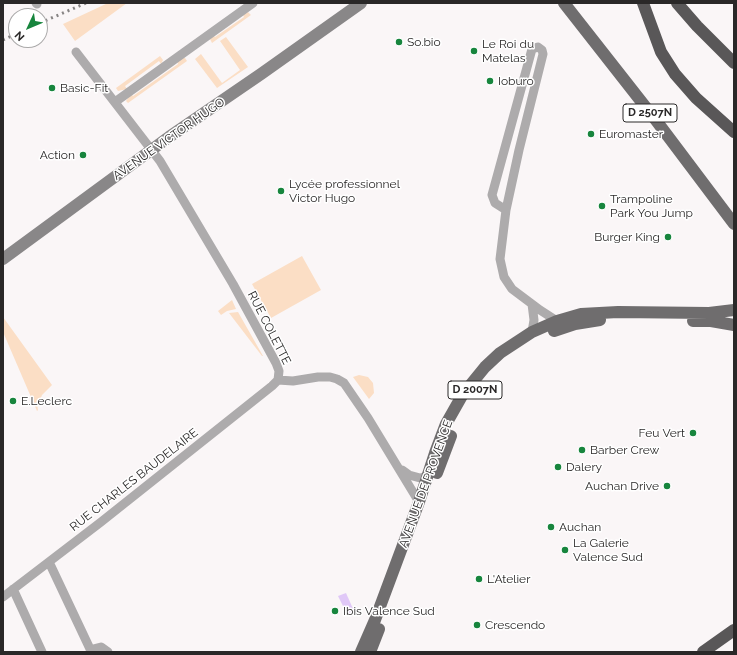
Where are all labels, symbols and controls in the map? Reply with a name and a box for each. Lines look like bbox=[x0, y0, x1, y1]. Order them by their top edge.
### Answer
north arrow bbox=[8, 8, 48, 48]
text: N bbox=[12, 28, 27, 44]
place label: So.bio bbox=[407, 35, 441, 49]
marker: So.bio bbox=[394, 37, 404, 47]
place label: Le Roi du Matelas bbox=[482, 37, 534, 65]
marker: Le Roi du Matelas bbox=[469, 46, 479, 56]
place label: Ioburo bbox=[498, 74, 534, 88]
marker: Ioburo bbox=[485, 76, 495, 86]
place label: Basic-Fit bbox=[60, 81, 108, 95]
marker: Basic-Fit bbox=[47, 83, 57, 93]
street label: AVENUE VICTOR HUGO bbox=[110, 95, 228, 183]
road number: D 2507N bbox=[623, 104, 677, 122]
place label: Euromaster bbox=[599, 127, 663, 141]
marker: Euromaster bbox=[586, 129, 596, 139]
place label: Action bbox=[40, 148, 75, 162]
marker: Action bbox=[78, 150, 88, 160]
place label: Lycée professionnel Victor Hugo bbox=[289, 177, 400, 205]
marker: Lycée professionnel Victor Hugo bbox=[276, 186, 286, 196]
place label: Trampoline Park You Jump bbox=[610, 192, 693, 220]
marker: Trampoline Park You Jump bbox=[597, 201, 607, 211]
place label: Burger King bbox=[594, 230, 660, 244]
marker: Burger King bbox=[663, 232, 673, 242]
street label: RUE COLETTE bbox=[244, 289, 294, 367]
road number: D 2007N bbox=[448, 381, 502, 399]
place label: E.Leclerc bbox=[21, 394, 72, 408]
marker: E.Leclerc bbox=[8, 396, 18, 406]
street label: AVENUE DE PROVENCE bbox=[396, 418, 456, 550]
street label: RUE CHARLES BAUDELAIRE bbox=[67, 425, 201, 535]
place label: Feu Vert bbox=[638, 426, 685, 440]
marker: Feu Vert bbox=[688, 428, 698, 438]
place label: Barber Crew bbox=[590, 443, 659, 457]
marker: Barber Crew bbox=[577, 445, 587, 455]
place label: Dalery bbox=[566, 460, 602, 474]
marker: Dalery bbox=[553, 462, 563, 472]
place label: Auchan Drive bbox=[585, 479, 659, 493]
marker: Auchan Drive bbox=[662, 481, 672, 491]
place label: Auchan bbox=[559, 520, 601, 534]
marker: Auchan bbox=[546, 522, 556, 532]
place label: La Galerie Valence Sud bbox=[573, 536, 643, 564]
marker: La Galerie Valence Sud bbox=[560, 545, 570, 555]
place label: L'Atelier bbox=[487, 572, 530, 586]
marker: L'Atelier bbox=[474, 574, 484, 584]
place label: Ibis Valence Sud bbox=[343, 604, 435, 618]
marker: Ibis Valence Sud bbox=[330, 606, 340, 616]
place label: Crescendo bbox=[485, 618, 545, 632]
marker: Crescendo bbox=[472, 620, 482, 630]

